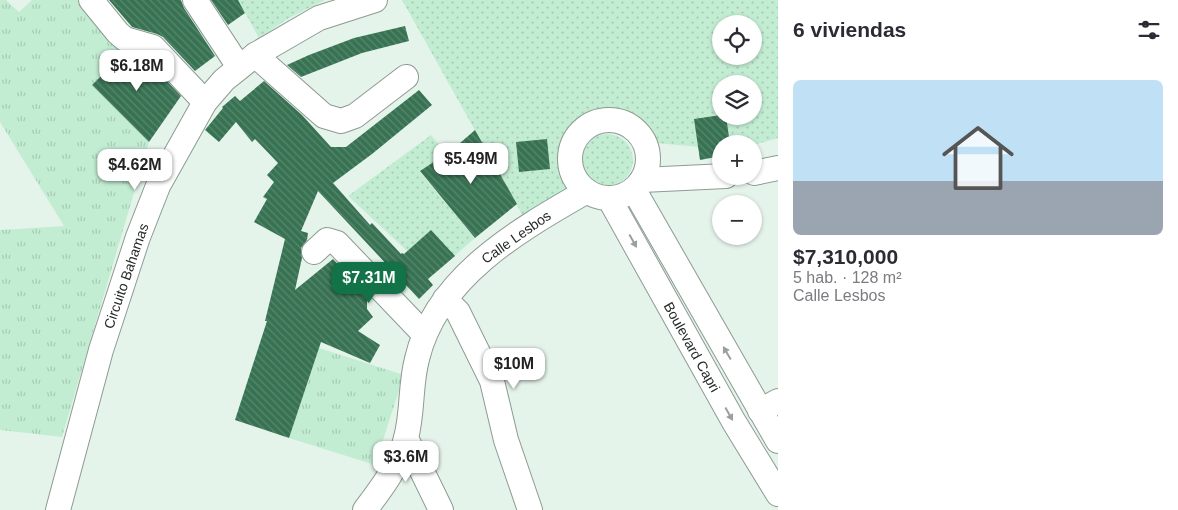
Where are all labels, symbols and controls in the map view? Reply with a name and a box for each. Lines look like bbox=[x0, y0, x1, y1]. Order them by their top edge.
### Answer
map controls bbox=[712, 15, 762, 245]
button: locate bbox=[712, 15, 762, 65]
icon: filters bbox=[1135, 16, 1163, 44]
text: 6 viviendas bbox=[793, 18, 906, 41]
pin: $6.18M bbox=[96, 49, 178, 92]
text: $6.18M bbox=[110, 57, 164, 74]
button: layers bbox=[712, 75, 762, 125]
icon: home bbox=[933, 113, 1023, 203]
button: + bbox=[712, 135, 762, 185]
pin: $5.49M bbox=[430, 142, 512, 185]
pin: $4.62M bbox=[94, 148, 176, 191]
text: $5.49M bbox=[444, 150, 498, 167]
text: $4.62M bbox=[108, 156, 162, 173]
button: − bbox=[712, 195, 762, 245]
street label: Calle Lesbos bbox=[478, 207, 554, 267]
street label: Circuito Bahamas bbox=[100, 221, 152, 331]
one-way arrow bbox=[629, 234, 637, 248]
text: $7,310,000 bbox=[793, 245, 898, 268]
pin: $7.31M bbox=[328, 262, 410, 304]
text: $7.31M bbox=[342, 269, 396, 286]
text: 5 hab. · 128 m² bbox=[793, 269, 902, 286]
text: Calle Lesbos bbox=[793, 287, 886, 304]
street label: Boulevard Capri bbox=[661, 299, 723, 395]
one-way arrow bbox=[723, 347, 732, 360]
pin: $10M bbox=[484, 348, 544, 390]
text: $10M bbox=[494, 355, 534, 372]
one-way arrow bbox=[725, 406, 733, 421]
pin: $3.6M bbox=[371, 440, 441, 483]
text: $3.6M bbox=[384, 448, 428, 465]

